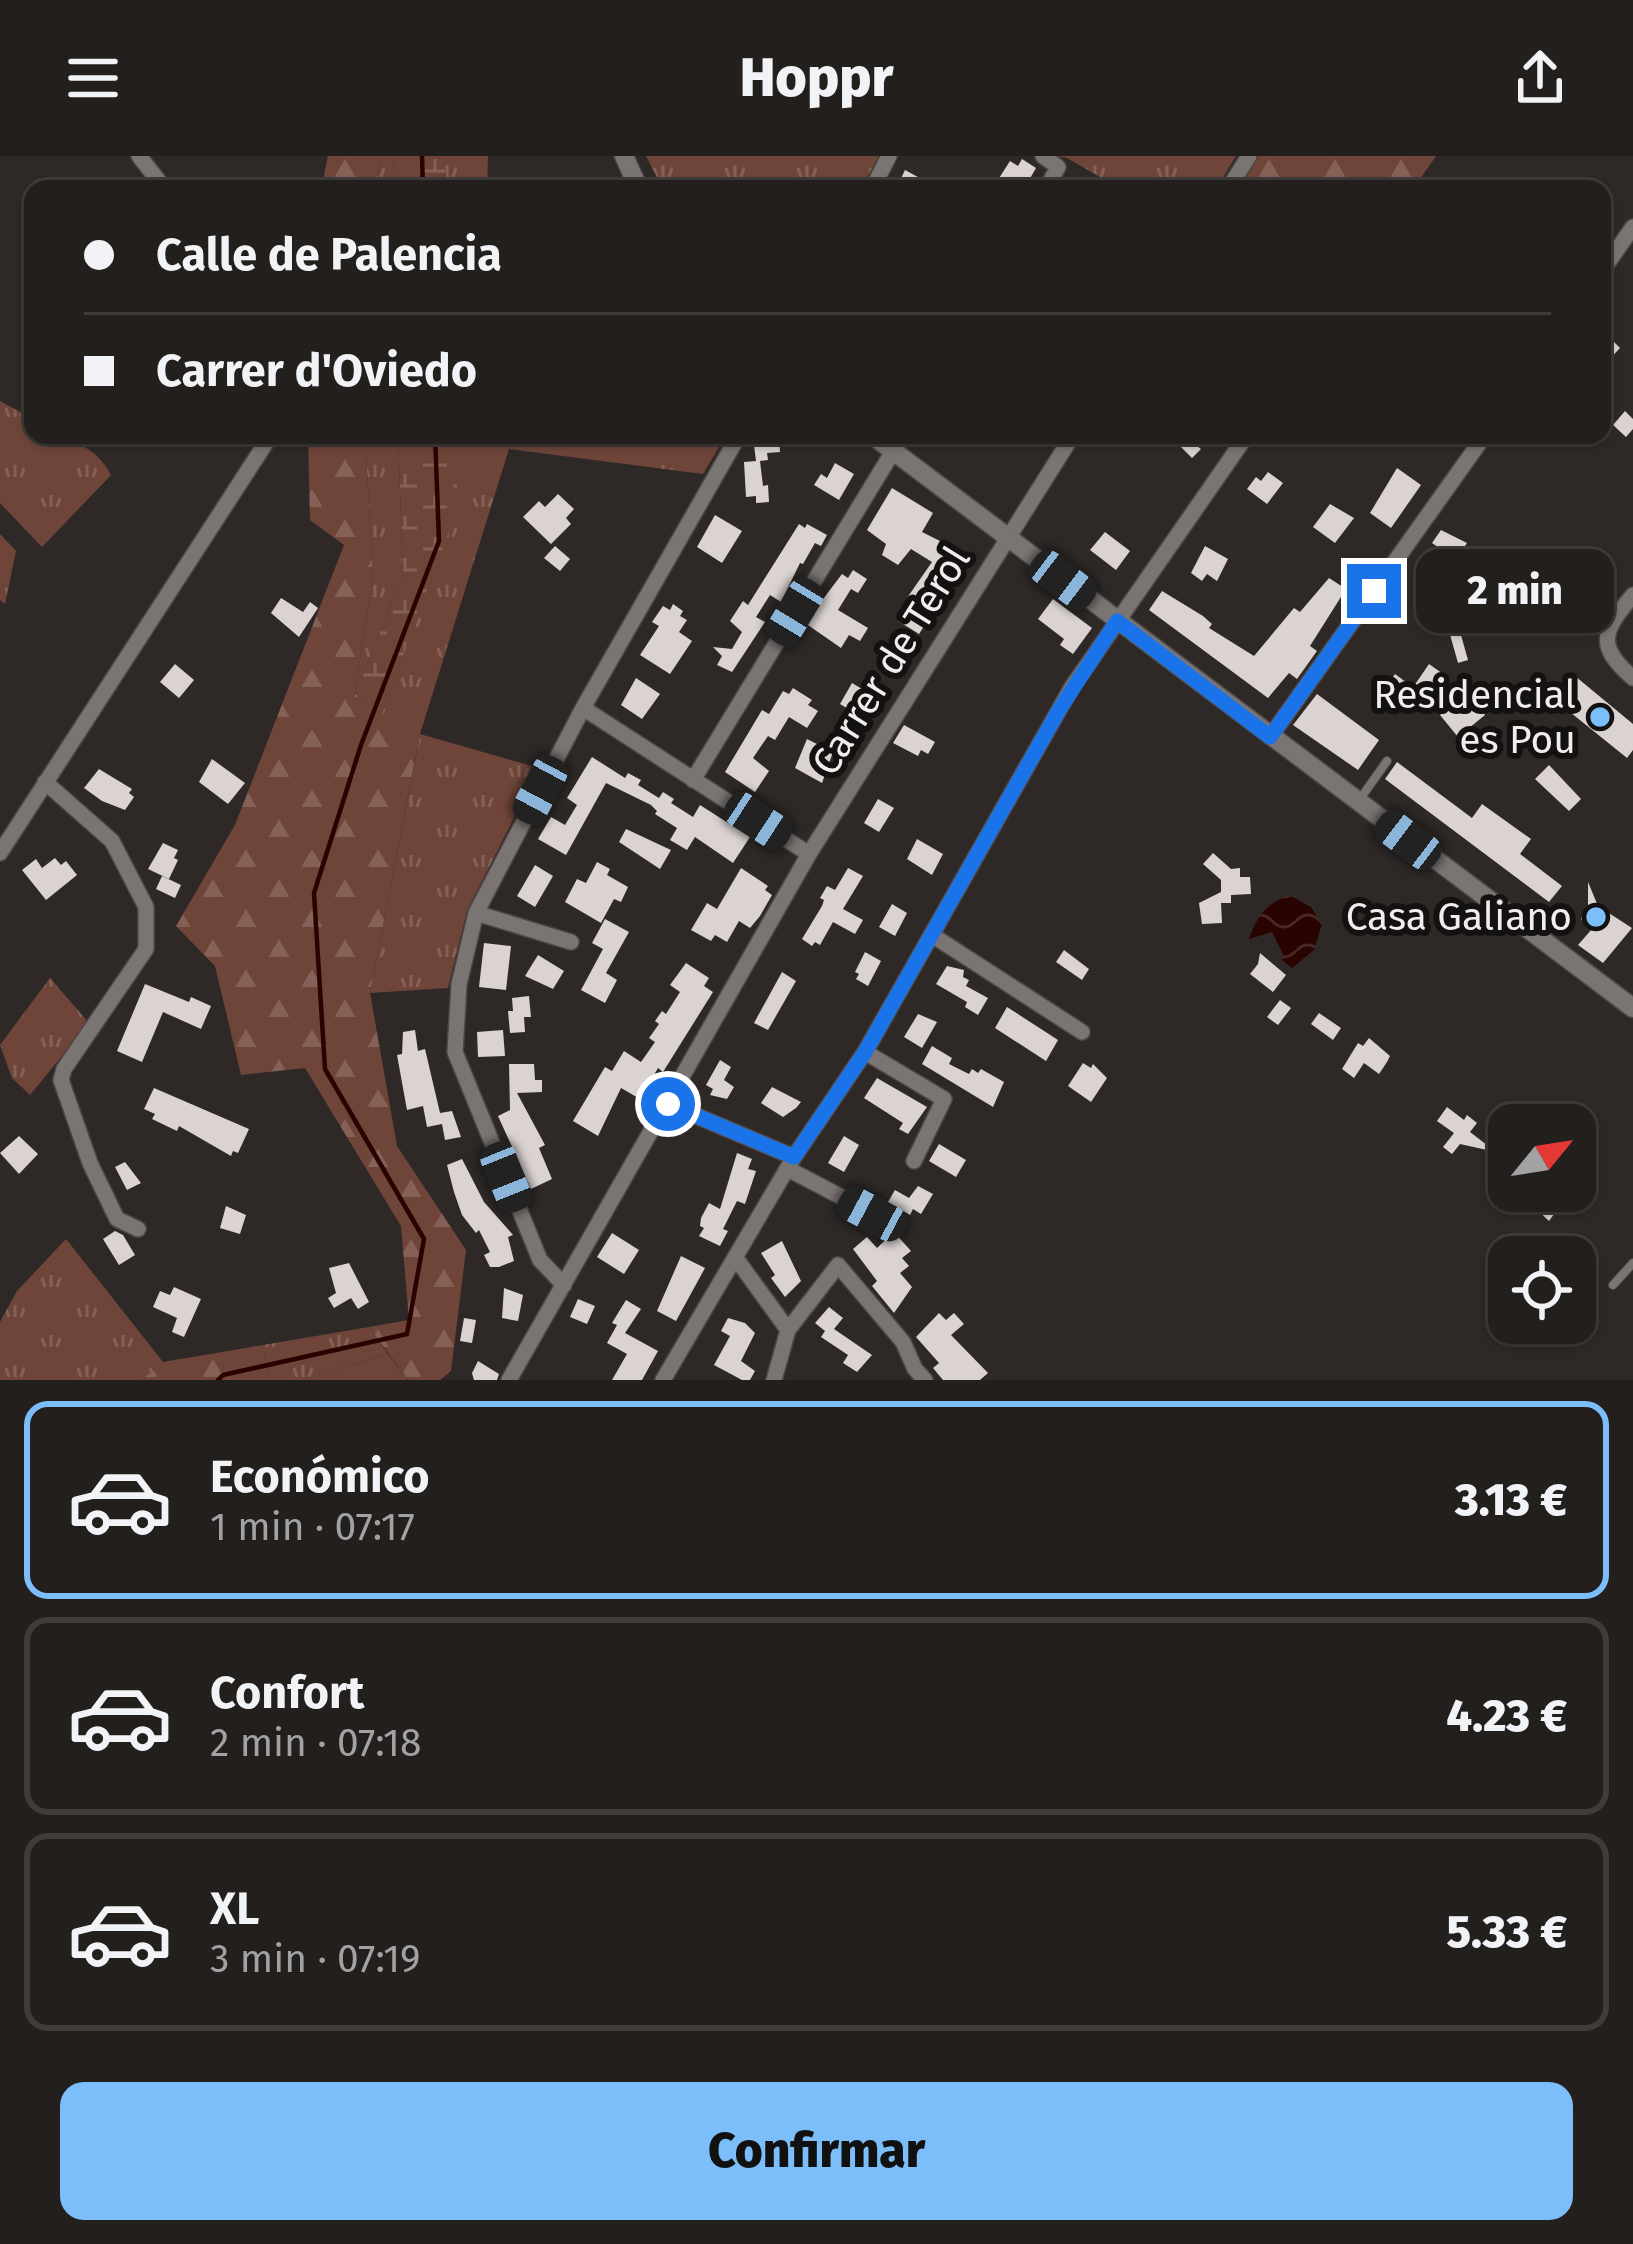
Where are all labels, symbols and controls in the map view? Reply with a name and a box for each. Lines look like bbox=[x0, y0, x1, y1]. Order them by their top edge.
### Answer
icon: menu bbox=[60, 45, 126, 111]
icon: share bbox=[1507, 45, 1573, 111]
text: Hoppr bbox=[740, 46, 893, 110]
text: Calle de Palencia bbox=[156, 228, 502, 282]
text: Carrer d'Oviedo bbox=[156, 344, 477, 398]
street label: Carrer de Terol bbox=[802, 538, 980, 784]
car bbox=[1023, 544, 1103, 616]
callout: 2 min bbox=[1416, 549, 1614, 633]
route end bbox=[1347, 564, 1401, 618]
text: 2 min bbox=[1467, 568, 1563, 614]
car bbox=[761, 572, 829, 652]
place label: Residencial es Pou bbox=[1373, 672, 1576, 763]
marker: Residencial es Pou bbox=[1587, 704, 1613, 730]
car bbox=[507, 750, 573, 830]
car bbox=[718, 786, 798, 856]
car bbox=[1368, 804, 1448, 876]
place label: Casa Galiano bbox=[1346, 894, 1572, 940]
marker: Casa Galiano bbox=[1583, 904, 1609, 930]
route start bbox=[641, 1077, 695, 1131]
north arrow bbox=[1488, 1104, 1596, 1212]
map controls bbox=[1488, 1104, 1596, 1344]
car bbox=[476, 1137, 536, 1217]
car bbox=[832, 1181, 912, 1247]
button: locate bbox=[1488, 1236, 1596, 1344]
icon: car bbox=[66, 1446, 174, 1554]
text: Económico bbox=[210, 1450, 430, 1504]
text: 3.13 € bbox=[1455, 1473, 1567, 1527]
text: 1 min · 07:17 bbox=[210, 1504, 415, 1550]
icon: car bbox=[66, 1662, 174, 1770]
text: Confort bbox=[210, 1666, 365, 1720]
text: 4.23 € bbox=[1446, 1689, 1567, 1743]
text: 2 min · 07:18 bbox=[210, 1720, 421, 1766]
icon: car bbox=[66, 1878, 174, 1986]
text: XL bbox=[210, 1882, 259, 1936]
text: 5.33 € bbox=[1446, 1905, 1567, 1959]
text: 3 min · 07:19 bbox=[210, 1936, 421, 1982]
button: Confirmar bbox=[60, 2082, 1573, 2220]

